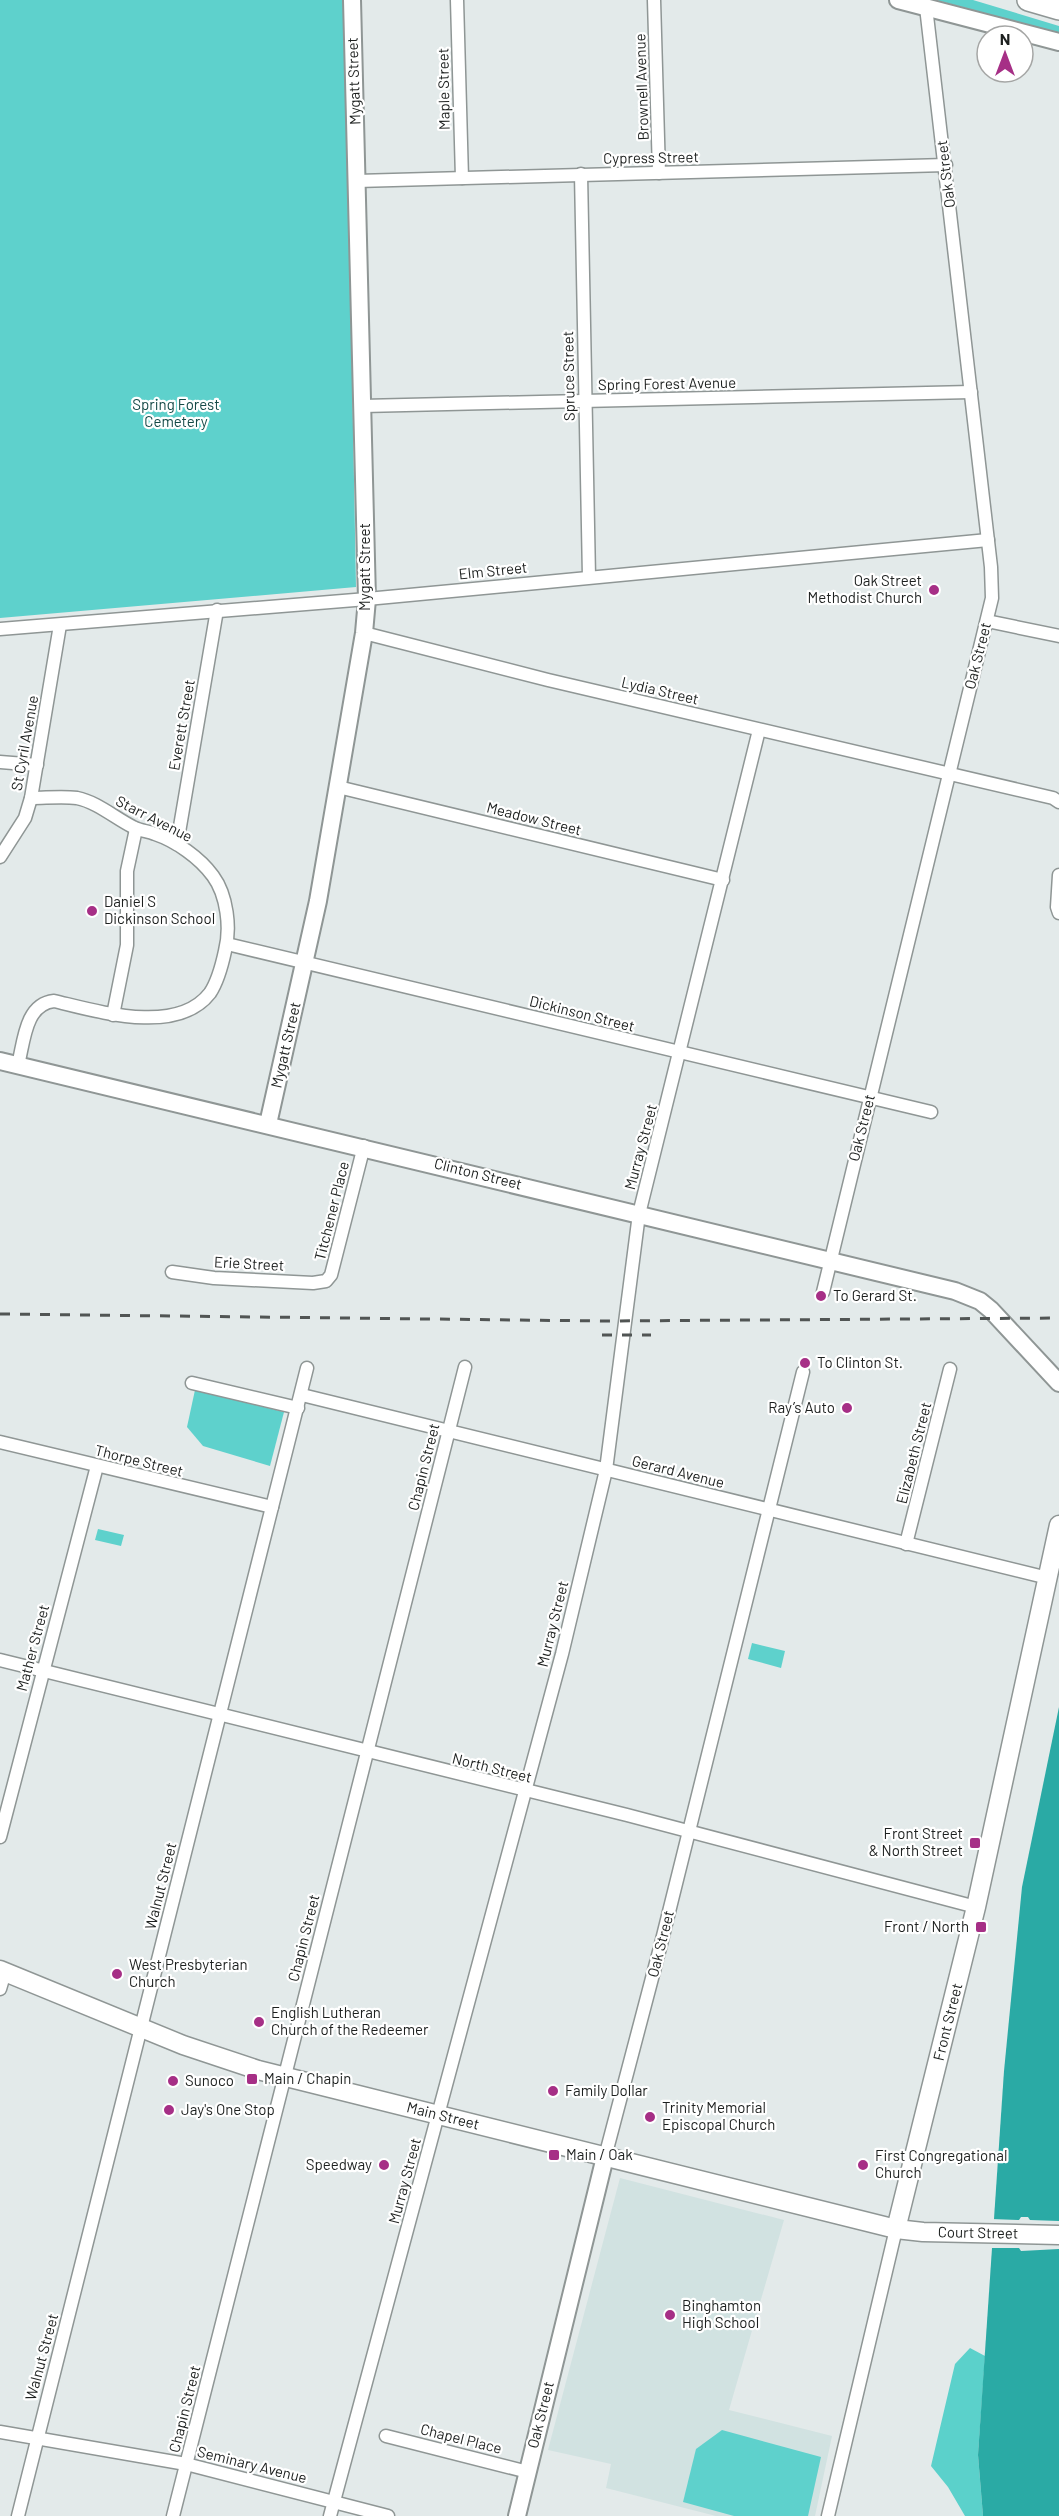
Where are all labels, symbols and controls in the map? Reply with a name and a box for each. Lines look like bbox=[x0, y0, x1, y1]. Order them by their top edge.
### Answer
north arrow bbox=[975, 24, 1035, 84]
text: N bbox=[1000, 29, 1010, 48]
street label: Brownell Avenue bbox=[630, 33, 652, 141]
street label: Mygatt Street bbox=[342, 37, 364, 125]
street label: Maple Street bbox=[433, 48, 453, 130]
street label: Oak Street bbox=[932, 139, 958, 209]
street label: Cypress Street bbox=[603, 147, 699, 167]
street label: Spruce Street bbox=[558, 331, 578, 421]
street label: Spring Forest Avenue bbox=[598, 373, 736, 393]
park label: Spring Forest Cemetery bbox=[132, 395, 220, 430]
street label: Mygatt Street bbox=[355, 523, 373, 611]
street label: Elm Street bbox=[458, 557, 528, 583]
place label: Oak Street Methodist Church bbox=[808, 571, 922, 606]
marker: Oak Street Methodist Church bbox=[927, 583, 941, 597]
street label: Oak Street bbox=[960, 620, 994, 691]
street label: Lydia Street bbox=[620, 672, 701, 708]
street label: Everett Street bbox=[164, 678, 198, 772]
street label: St Cyril Avenue bbox=[7, 694, 41, 792]
street label: Starr Avenue bbox=[113, 791, 196, 845]
street label: Meadow Street bbox=[485, 798, 584, 839]
place label: Daniel S Dickinson School bbox=[104, 892, 215, 927]
marker: Daniel S Dickinson School bbox=[85, 904, 99, 918]
street label: Dickinson Street bbox=[528, 991, 637, 1035]
street label: Mygatt Street bbox=[266, 1000, 304, 1090]
street label: Oak Street bbox=[844, 1092, 878, 1163]
street label: Murray Street bbox=[620, 1102, 660, 1192]
street label: Clinton Street bbox=[432, 1153, 524, 1193]
street label: Titchener Place bbox=[310, 1159, 352, 1262]
street label: Erie Street bbox=[213, 1252, 285, 1274]
place label: To Gerard St. bbox=[833, 1286, 917, 1304]
marker: To Gerard St. bbox=[814, 1289, 828, 1303]
place label: To Clinton St. bbox=[817, 1353, 903, 1371]
marker: To Clinton St. bbox=[798, 1356, 812, 1370]
place label: Ray’s Auto bbox=[768, 1398, 835, 1416]
street label: Elizabeth Street bbox=[892, 1400, 934, 1505]
marker: Ray’s Auto bbox=[840, 1401, 854, 1415]
street label: Chapin Street bbox=[404, 1421, 443, 1512]
street label: Thorpe Street bbox=[93, 1440, 185, 1480]
street label: Gerard Avenue bbox=[630, 1451, 726, 1491]
street label: Murray Street bbox=[533, 1579, 571, 1669]
street label: Mather Street bbox=[12, 1602, 52, 1693]
street label: North Street bbox=[451, 1748, 534, 1786]
place label: Front Street & North Street bbox=[869, 1824, 963, 1859]
marker: Front Street & North Street bbox=[968, 1836, 982, 1850]
street label: Walnut Street bbox=[141, 1840, 180, 1931]
street label: Chapin Street bbox=[284, 1892, 323, 1983]
street label: Oak Street bbox=[643, 1908, 677, 1979]
place label: Front / North bbox=[884, 1917, 969, 1935]
marker: Front / North bbox=[974, 1920, 988, 1934]
place label: West Presbyterian Church bbox=[129, 1955, 248, 1990]
marker: West Presbyterian Church bbox=[110, 1967, 124, 1981]
street label: Front Street bbox=[929, 1981, 965, 2062]
place label: English Lutheran Church of the Redeemer bbox=[271, 2003, 429, 2038]
marker: English Lutheran Church of the Redeemer bbox=[252, 2015, 266, 2029]
place label: Main / Chapin bbox=[264, 2069, 351, 2087]
place label: Sunoco bbox=[185, 2071, 234, 2089]
marker: Main / Chapin bbox=[245, 2072, 259, 2086]
marker: Sunoco bbox=[166, 2074, 180, 2088]
place label: Family Dollar bbox=[565, 2081, 648, 2099]
marker: Family Dollar bbox=[546, 2084, 560, 2098]
street label: Main Street bbox=[405, 2097, 481, 2133]
place label: Trinity Memorial Episcopal Church bbox=[662, 2098, 775, 2133]
place label: Jay's One Stop bbox=[181, 2100, 275, 2118]
marker: Jay's One Stop bbox=[162, 2103, 176, 2117]
marker: Trinity Memorial Episcopal Church bbox=[643, 2110, 657, 2124]
street label: Murray Street bbox=[384, 2136, 424, 2226]
place label: Main / Oak bbox=[566, 2145, 633, 2163]
place label: First Congregational Church bbox=[875, 2146, 1007, 2181]
marker: Main / Oak bbox=[547, 2148, 561, 2162]
place label: Speedway bbox=[306, 2155, 372, 2173]
marker: Speedway bbox=[377, 2158, 391, 2172]
marker: First Congregational Church bbox=[856, 2158, 870, 2172]
street label: Court Street bbox=[938, 2222, 1018, 2242]
place label: Binghamton High School bbox=[682, 2296, 761, 2331]
marker: Binghamton High School bbox=[663, 2308, 677, 2322]
street label: Walnut Street bbox=[21, 2311, 61, 2402]
street label: Chapin Street bbox=[165, 2363, 204, 2454]
street label: Oak Street bbox=[523, 2379, 557, 2450]
street label: Chapel Place bbox=[419, 2419, 504, 2457]
street label: Seminary Avenue bbox=[196, 2442, 309, 2486]

